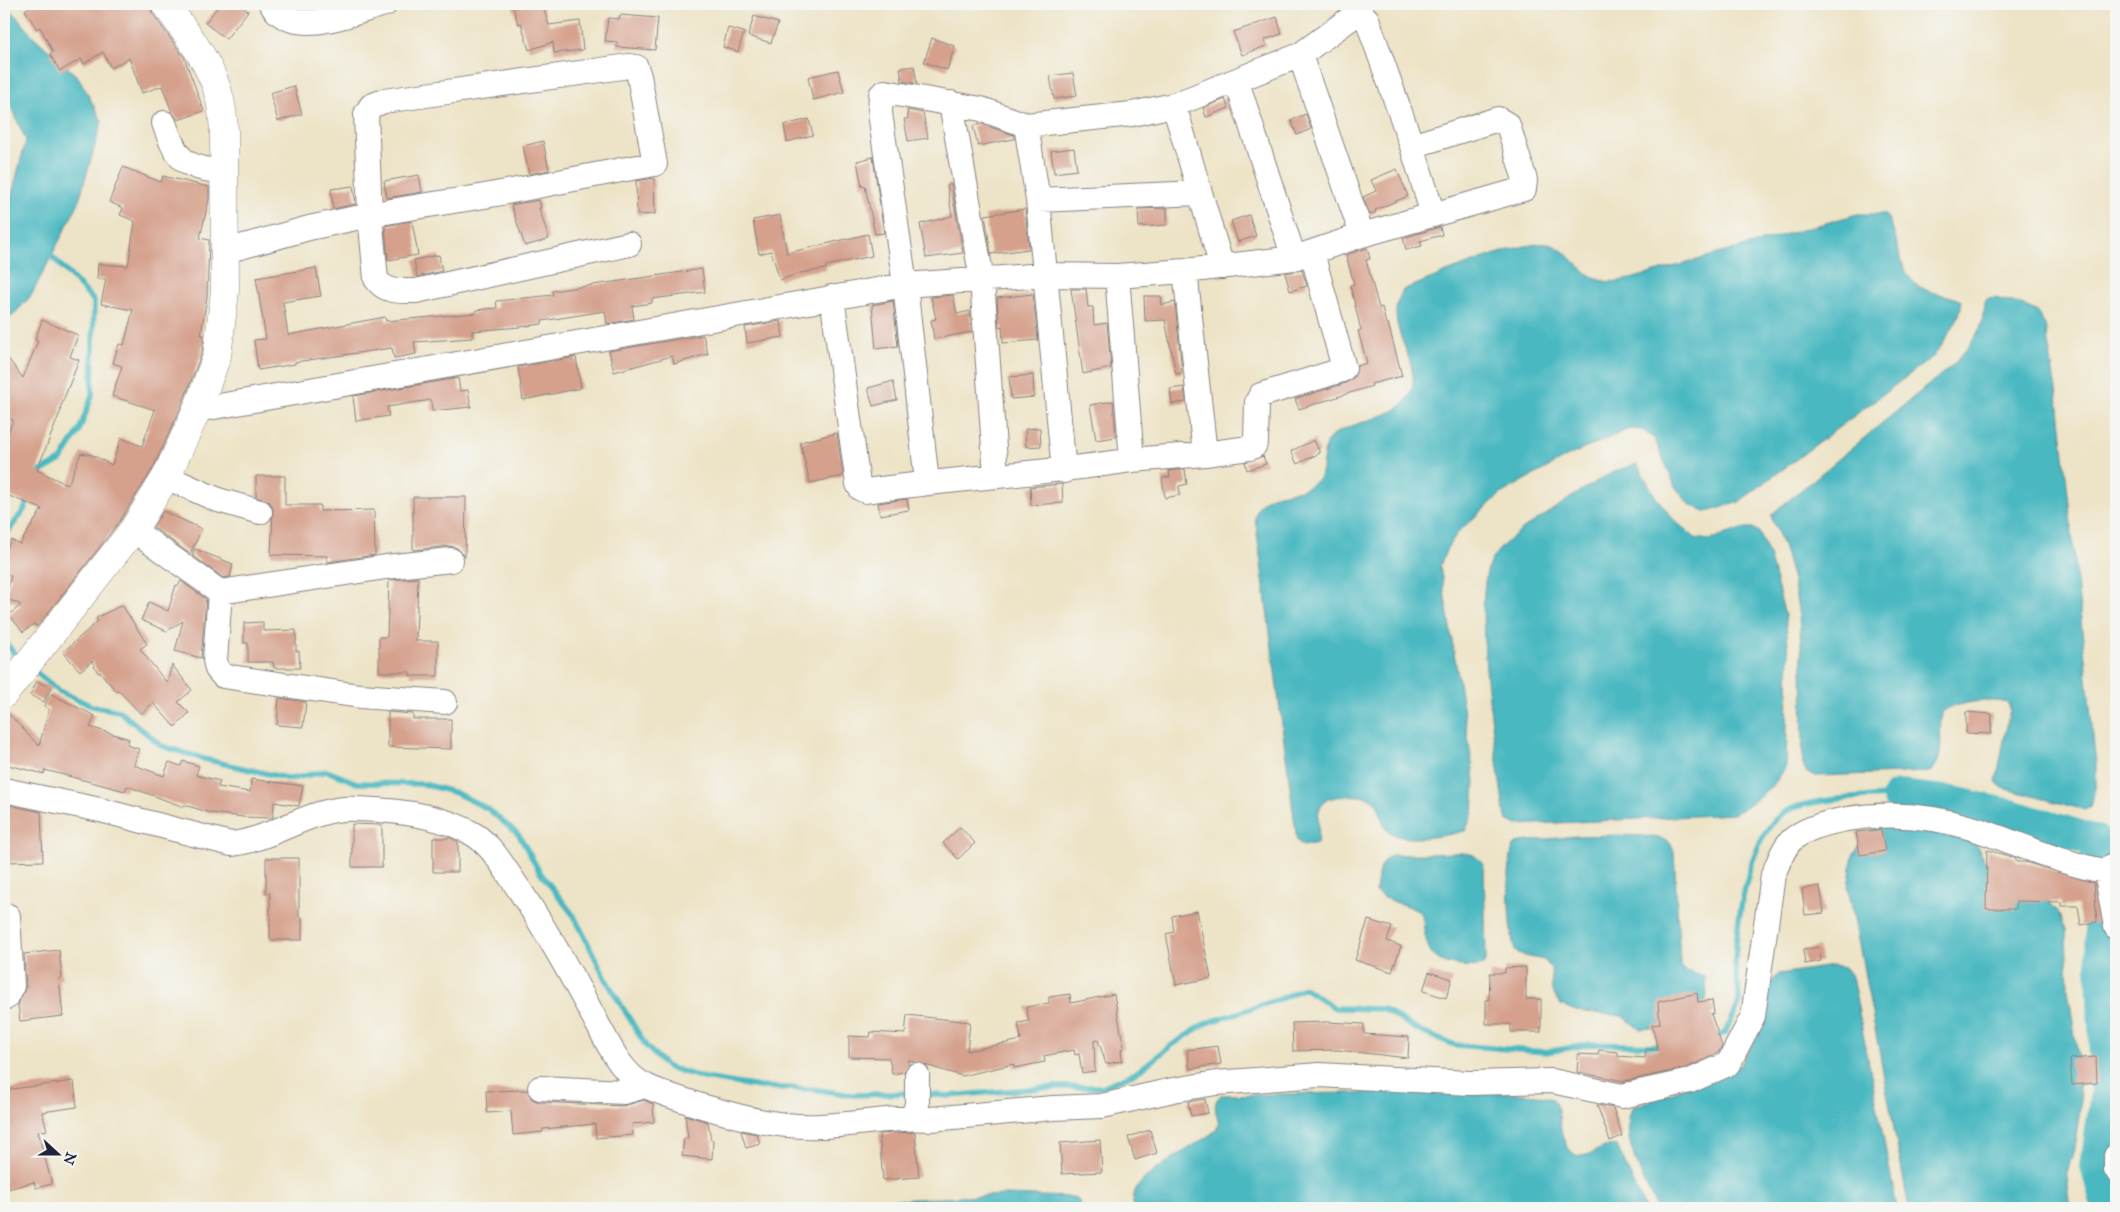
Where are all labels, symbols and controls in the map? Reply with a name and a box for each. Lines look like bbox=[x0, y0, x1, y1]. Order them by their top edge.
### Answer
north arrow bbox=[32, 1130, 82, 1180]
text: N bbox=[60, 1150, 80, 1167]

